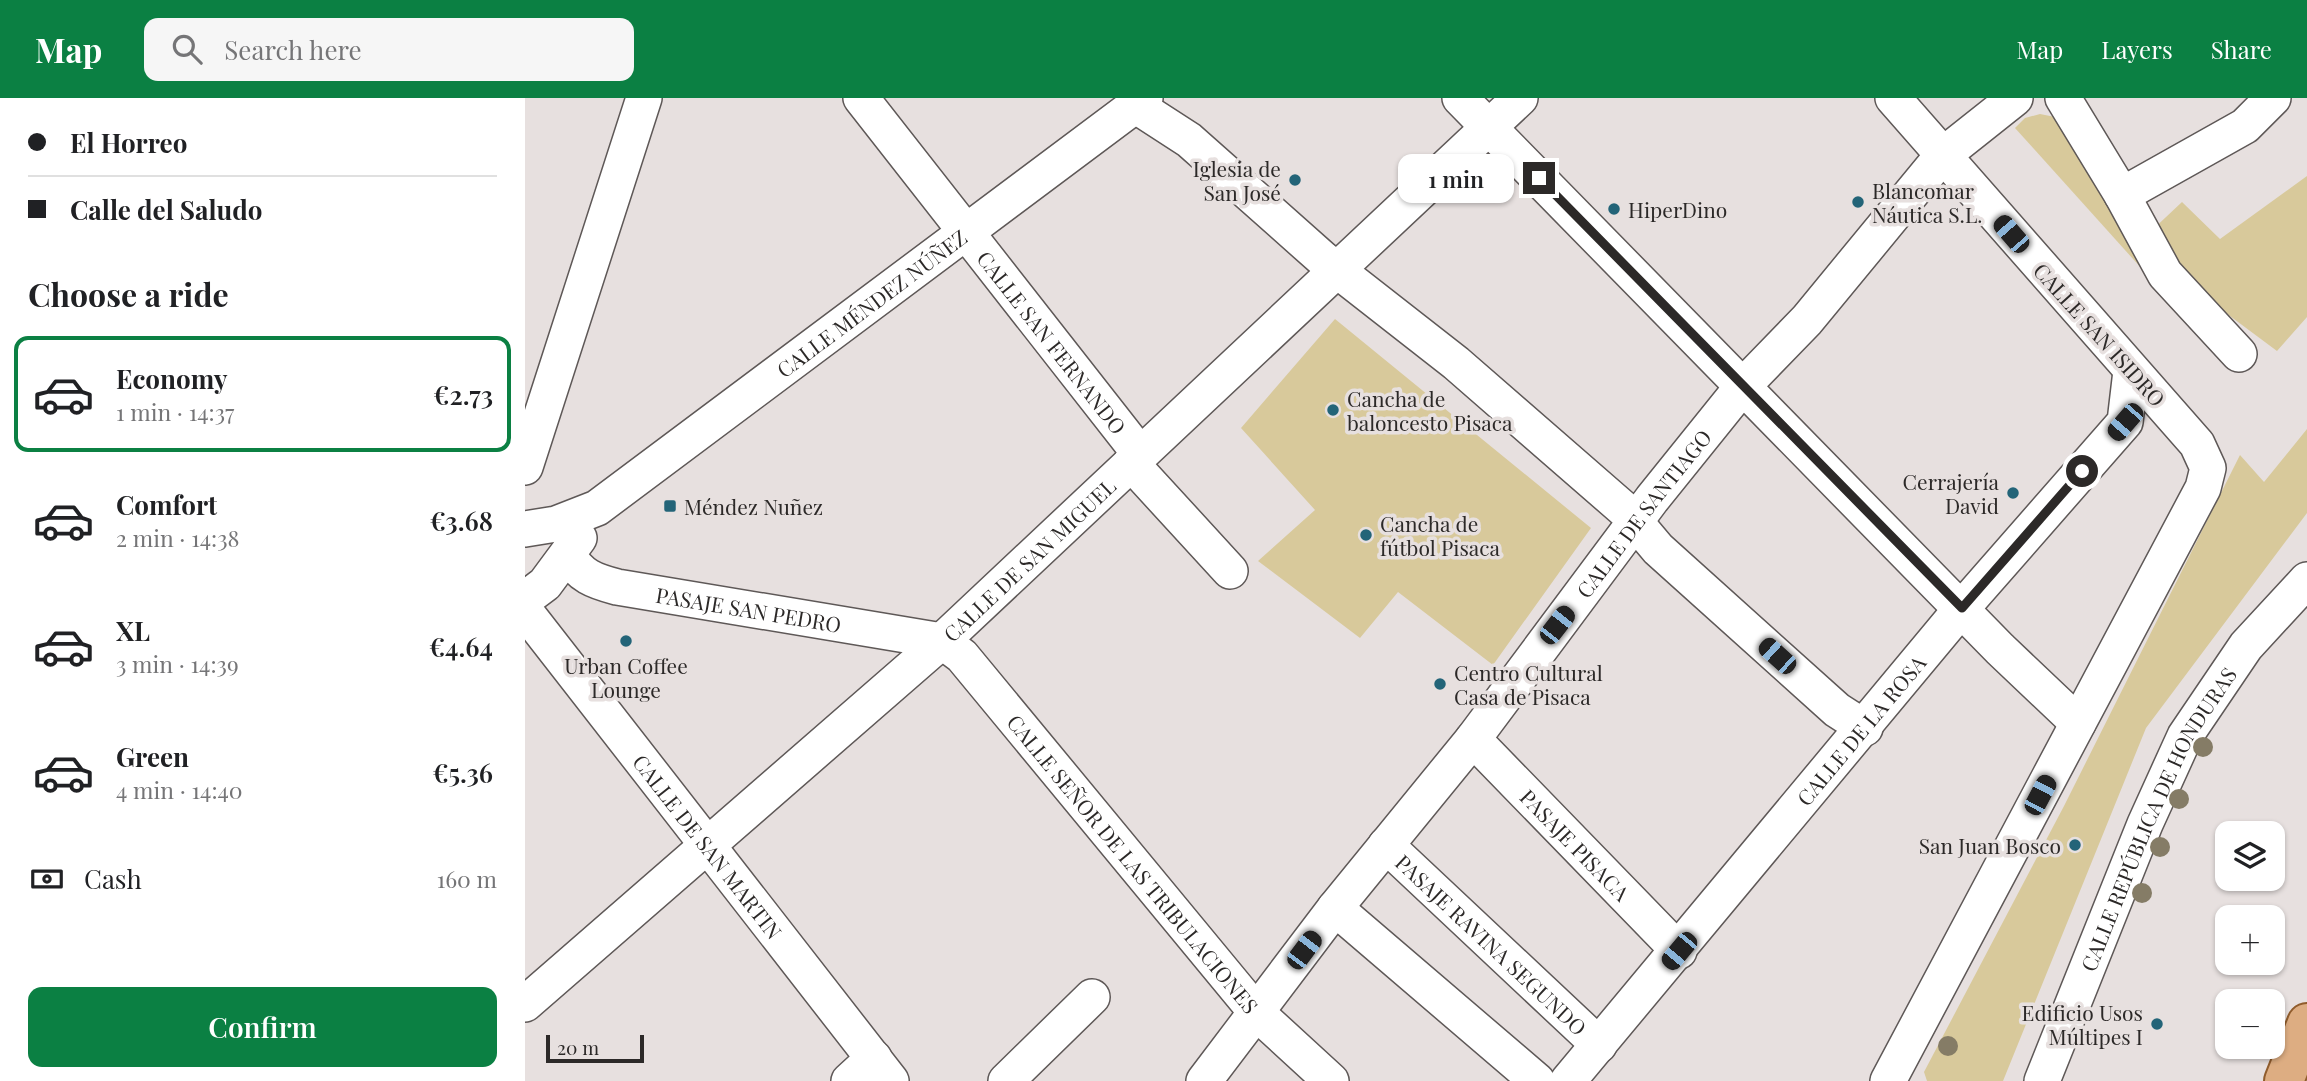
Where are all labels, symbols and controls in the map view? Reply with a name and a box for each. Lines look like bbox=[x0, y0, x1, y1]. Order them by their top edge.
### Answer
search box bbox=[144, 18, 634, 81]
text: Map bbox=[35, 27, 102, 71]
icon: search bbox=[168, 30, 206, 68]
text: Search here bbox=[224, 32, 362, 67]
text: Map bbox=[2017, 33, 2063, 65]
text: Layers bbox=[2101, 33, 2173, 65]
text: Share bbox=[2211, 33, 2272, 65]
text: El Horreo bbox=[70, 125, 187, 160]
place label: Iglesia de San José bbox=[1193, 154, 1281, 206]
callout: 1 min bbox=[1399, 154, 1515, 202]
route end bbox=[1523, 162, 1555, 194]
text: 1 min bbox=[1428, 163, 1484, 194]
marker: Iglesia de San José bbox=[1287, 172, 1303, 188]
place label: Blancomar Náutica S.L. bbox=[1872, 176, 1983, 228]
text: Calle del Saludo bbox=[70, 192, 263, 227]
marker: Blancomar Náutica S.L. bbox=[1850, 194, 1866, 210]
place label: HiperDino bbox=[1628, 195, 1727, 223]
marker: HiperDino bbox=[1606, 201, 1622, 217]
car bbox=[1990, 211, 2033, 257]
street label: CALLE MÉNDEZ NÚÑEZ bbox=[771, 222, 972, 383]
street label: CALLE SAN FERNANDO bbox=[972, 245, 1133, 439]
street label: CALLE SAN ISIDRO bbox=[2028, 256, 2172, 412]
text: Choose a ride bbox=[28, 272, 229, 315]
text: Economy bbox=[116, 361, 227, 396]
icon: car bbox=[32, 363, 95, 426]
text: €2.73 bbox=[433, 377, 493, 412]
place label: Cancha de baloncesto Pisaca bbox=[1347, 384, 1513, 436]
text: 1 min · 14:37 bbox=[116, 396, 234, 427]
car bbox=[2104, 399, 2147, 445]
marker: Cancha de baloncesto Pisaca bbox=[1325, 402, 1341, 418]
street label: CALLE DE SANTIAGO bbox=[1569, 423, 1717, 603]
route start bbox=[2066, 455, 2098, 487]
place label: Cerrajería David bbox=[1903, 467, 2000, 519]
street label: CALLE DE SAN MIGUEL bbox=[937, 472, 1121, 647]
marker: Cerrajería David bbox=[2005, 485, 2021, 501]
text: Comfort bbox=[116, 487, 217, 522]
icon: car bbox=[32, 489, 95, 552]
place label: Méndez Nuñez bbox=[684, 492, 823, 520]
marker: Méndez Nuñez bbox=[662, 498, 678, 514]
text: €3.68 bbox=[430, 503, 493, 538]
place label: Cancha de fútbol Pisaca bbox=[1380, 509, 1500, 561]
text: 2 min · 14:38 bbox=[116, 522, 240, 553]
marker: Cancha de fútbol Pisaca bbox=[1358, 527, 1374, 543]
street label: PASAJE SAN PEDRO bbox=[654, 580, 843, 638]
car bbox=[1536, 602, 1579, 648]
text: XL bbox=[116, 613, 150, 648]
icon: car bbox=[32, 615, 95, 678]
text: €4.64 bbox=[429, 629, 493, 664]
marker: Urban Coffee Lounge bbox=[618, 633, 634, 649]
car bbox=[1755, 634, 1800, 678]
text: 3 min · 14:39 bbox=[116, 648, 239, 679]
street label: CALLE DE LA ROSA bbox=[1790, 648, 1932, 811]
place label: Urban Coffee Lounge bbox=[564, 651, 688, 703]
place label: Centro Cultural Casa de Pisaca bbox=[1454, 658, 1603, 710]
street label: CALLE REPÚBLICA DE HONDURAS bbox=[2074, 661, 2242, 975]
marker: Centro Cultural Casa de Pisaca bbox=[1432, 676, 1448, 692]
street label: CALLE SEÑOR DE LAS TRIBULACIONES bbox=[1002, 708, 1265, 1019]
text: Green bbox=[116, 739, 189, 774]
icon: car bbox=[32, 741, 95, 804]
street label: CALLE DE SAN MARTIN bbox=[627, 748, 789, 944]
text: €5.36 bbox=[432, 755, 493, 790]
car bbox=[2021, 772, 2060, 818]
text: 4 min · 14:40 bbox=[116, 774, 243, 805]
street label: PASAJE PISACA bbox=[1515, 783, 1637, 907]
map controls bbox=[2215, 821, 2285, 1059]
button: layers bbox=[2215, 821, 2285, 891]
place label: San Juan Bosco bbox=[1919, 831, 2061, 859]
marker: San Juan Bosco bbox=[2067, 837, 2083, 853]
street label: PASAJE RAVINA SEGUNDO bbox=[1390, 848, 1593, 1041]
icon: cash bbox=[28, 860, 66, 898]
text: Cash bbox=[84, 861, 142, 896]
text: 160 m bbox=[437, 863, 497, 894]
button: + bbox=[2215, 905, 2285, 975]
car bbox=[1283, 927, 1326, 973]
car bbox=[1658, 928, 1701, 974]
button: Confirm bbox=[28, 987, 497, 1067]
button: − bbox=[2215, 989, 2285, 1059]
place label: Edificio Usos Múltipes I bbox=[2022, 998, 2143, 1050]
marker: Edificio Usos Múltipes I bbox=[2149, 1016, 2165, 1032]
scale bar bbox=[546, 1032, 644, 1064]
text: 20 m bbox=[557, 1034, 599, 1060]

